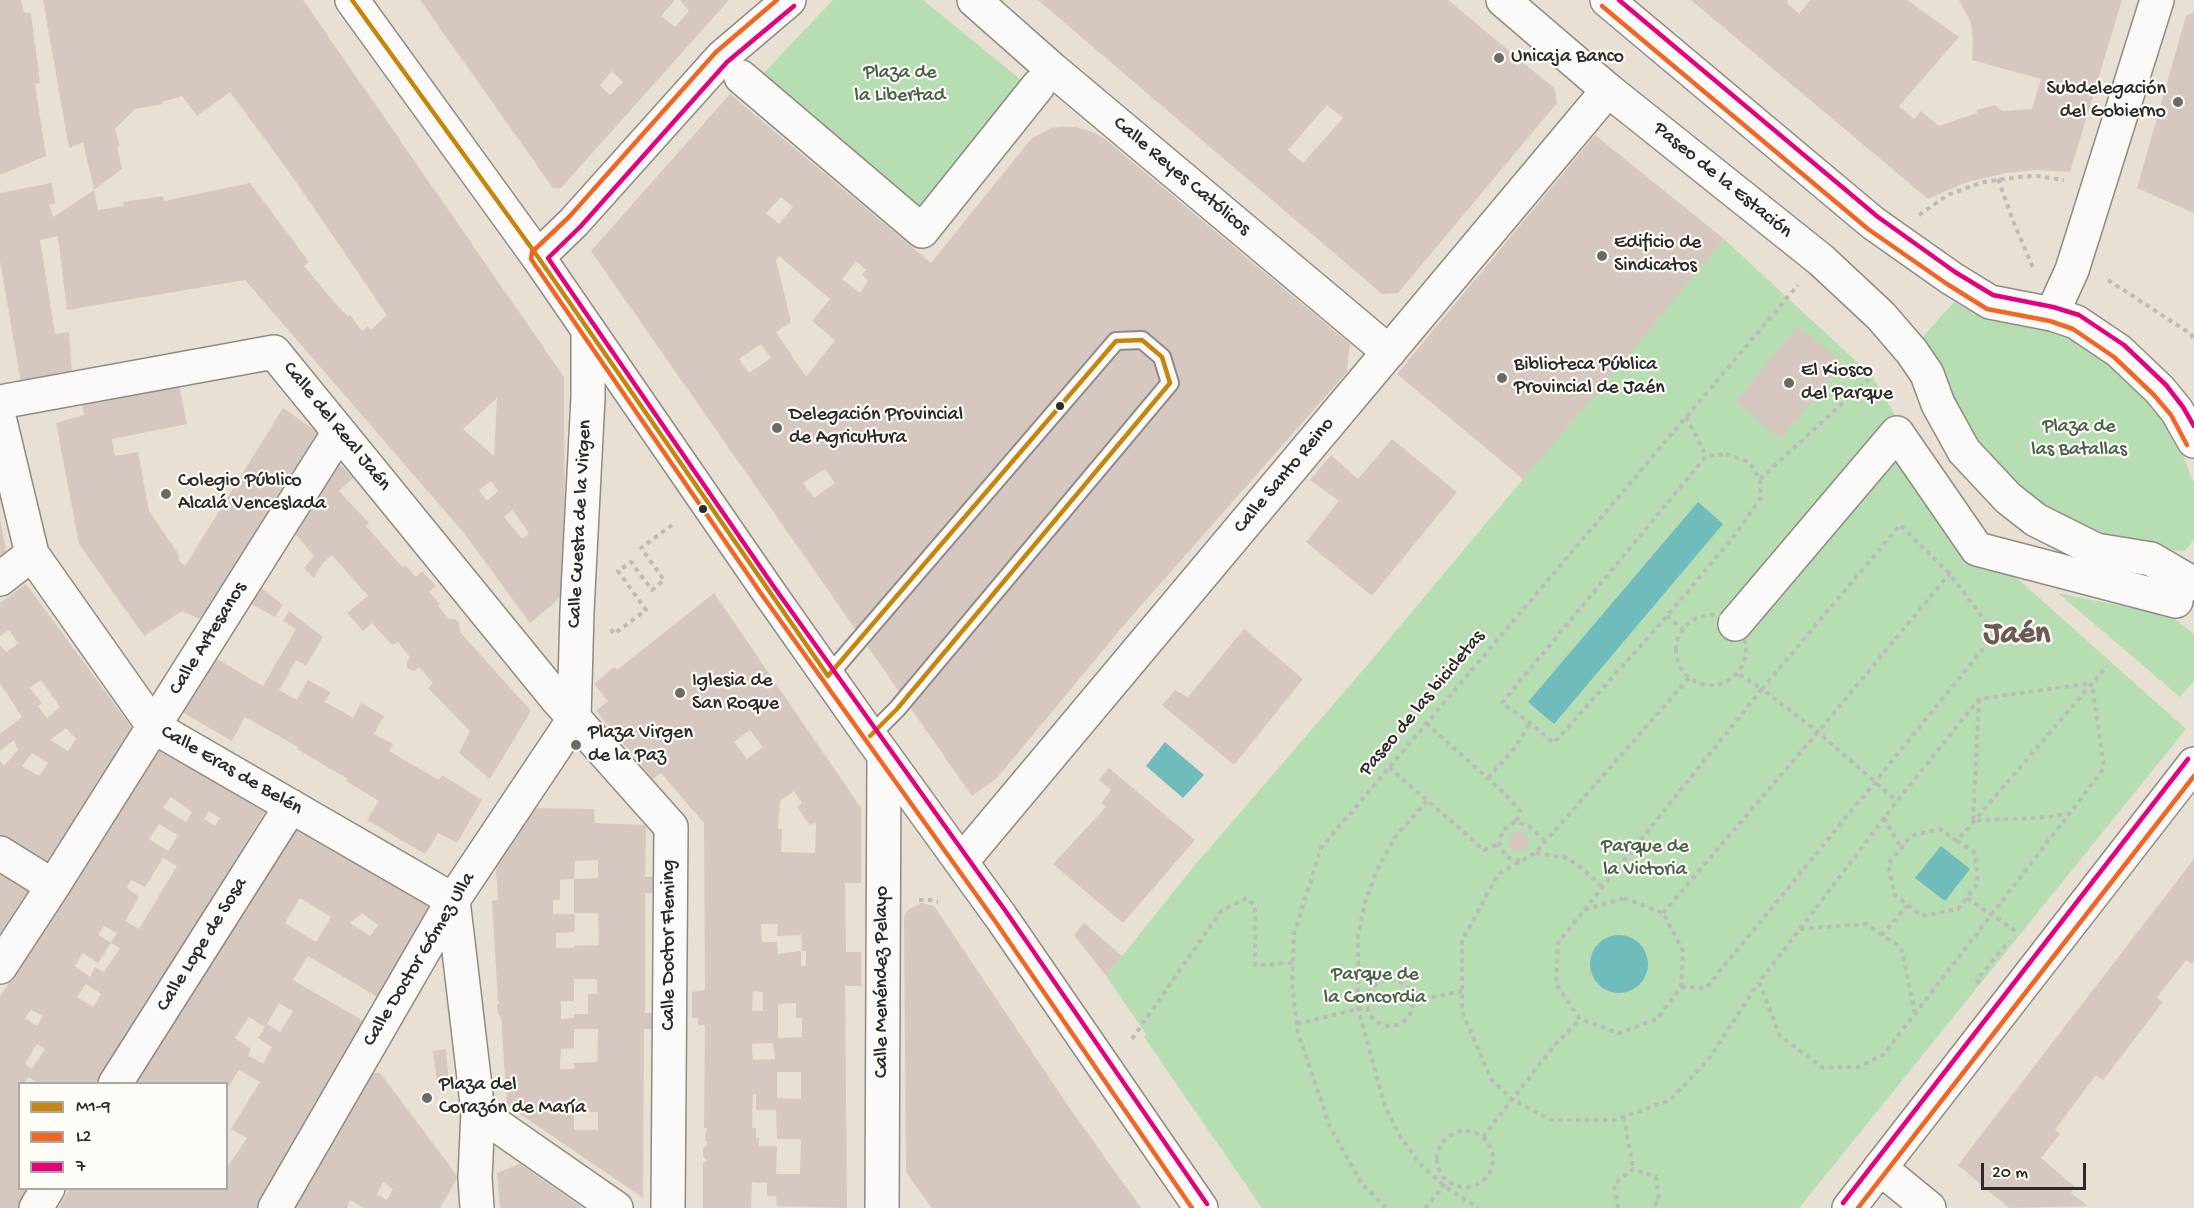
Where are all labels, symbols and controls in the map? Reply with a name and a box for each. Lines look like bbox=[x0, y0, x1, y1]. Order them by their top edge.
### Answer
place label: Unicaja Banco bbox=[1511, 46, 1624, 70]
marker: Unicaja Banco bbox=[1492, 51, 1506, 65]
park label: Plaza de la Libertad bbox=[855, 62, 945, 109]
place label: Subdelegación del Gobierno bbox=[2047, 78, 2166, 125]
marker: Subdelegación del Gobierno bbox=[2171, 95, 2185, 109]
street label: Calle Reyes Católicos bbox=[1107, 112, 1255, 242]
street label: Paseo de la Estación bbox=[1648, 118, 1796, 244]
place label: Edificio de Sindicatos bbox=[1614, 232, 1701, 279]
marker: Edificio de Sindicatos bbox=[1595, 249, 1609, 263]
place label: Biblioteca Pública Provincial de Jaén bbox=[1514, 354, 1665, 401]
street label: Calle del Real Jaén bbox=[276, 357, 396, 497]
place label: El Kiosco del Parque bbox=[1801, 360, 1893, 407]
marker: Biblioteca Pública Provincial de Jaén bbox=[1495, 371, 1509, 385]
marker: El Kiosco del Parque bbox=[1782, 376, 1796, 390]
unlabelled marker bbox=[1054, 400, 1066, 412]
place label: Delegación Provincial de Agricultura bbox=[789, 404, 963, 451]
street label: Calle Santo Reino bbox=[1230, 413, 1340, 539]
park label: Plaza de las Batallas bbox=[2031, 416, 2127, 463]
street label: Calle Cuesta de la Virgen bbox=[564, 419, 598, 629]
marker: Delegación Provincial de Agricultura bbox=[770, 421, 784, 435]
place label: Colegio Público Alcalá Venceslada bbox=[178, 470, 326, 517]
marker: Colegio Público Alcalá Venceslada bbox=[159, 487, 173, 501]
unlabelled marker bbox=[697, 503, 709, 515]
street label: Calle Artesanos bbox=[165, 578, 253, 700]
district label: Jaén bbox=[1984, 617, 2050, 655]
street label: Paseo de las bicicletas bbox=[1355, 626, 1491, 782]
place label: Iglesia de San Roque bbox=[692, 670, 779, 717]
marker: Iglesia de San Roque bbox=[673, 686, 687, 700]
street label: Calle Eras de Belén bbox=[156, 721, 306, 821]
place label: Plaza Virgen de la Paz bbox=[588, 722, 693, 769]
marker: Plaza Virgen de la Paz bbox=[569, 738, 583, 752]
park label: Parque de la Victoria bbox=[1601, 836, 1689, 883]
street label: Calle Doctor Fleming bbox=[658, 860, 682, 1030]
street label: Calle Doctor Gómez Ulla bbox=[358, 869, 482, 1051]
street label: Calle Lope de Sosa bbox=[152, 874, 254, 1016]
street label: Calle Menéndez Pelayo bbox=[871, 886, 895, 1078]
park label: Parque de la Concordia bbox=[1324, 964, 1426, 1011]
place label: Plaza del Corazón de María bbox=[439, 1074, 586, 1121]
legend bbox=[18, 1082, 228, 1190]
marker: Plaza del Corazón de María bbox=[420, 1091, 434, 1105]
text: M1-9 bbox=[76, 1097, 110, 1118]
text: L2 bbox=[76, 1127, 91, 1148]
scale bar bbox=[1984, 1151, 2089, 1189]
text: 7 bbox=[76, 1157, 85, 1178]
text: 20 m bbox=[1992, 1163, 2028, 1184]

